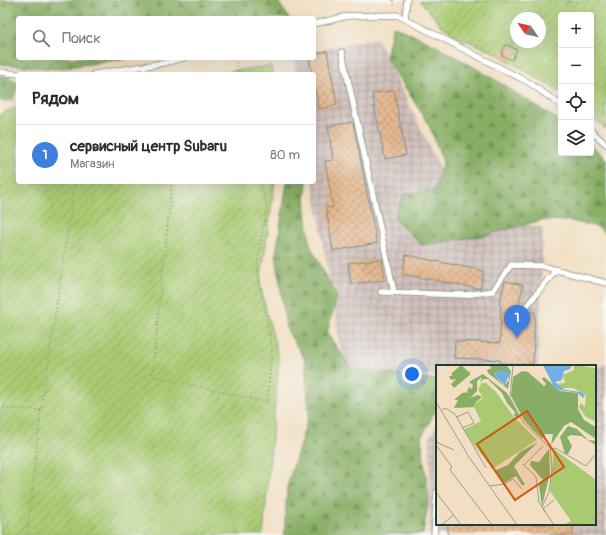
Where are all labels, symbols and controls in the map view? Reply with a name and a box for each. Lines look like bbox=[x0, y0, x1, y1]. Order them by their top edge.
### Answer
north arrow bbox=[510, 12, 546, 48]
map controls bbox=[558, 12, 594, 156]
button: + bbox=[558, 12, 594, 48]
search box bbox=[16, 16, 316, 60]
icon: search bbox=[30, 27, 52, 49]
text: Поиск bbox=[62, 29, 101, 48]
button: − bbox=[558, 48, 594, 84]
button: locate bbox=[558, 84, 594, 120]
text: Рядом bbox=[32, 88, 79, 109]
button: layers bbox=[558, 120, 594, 156]
text: сервисный центр Subaru bbox=[70, 137, 227, 156]
text: 1 bbox=[42, 147, 48, 163]
text: 80 m bbox=[270, 147, 300, 163]
text: Магазин bbox=[70, 156, 114, 172]
pin: 1 bbox=[504, 305, 530, 338]
your location bbox=[402, 364, 422, 384]
inset map bbox=[436, 365, 596, 525]

